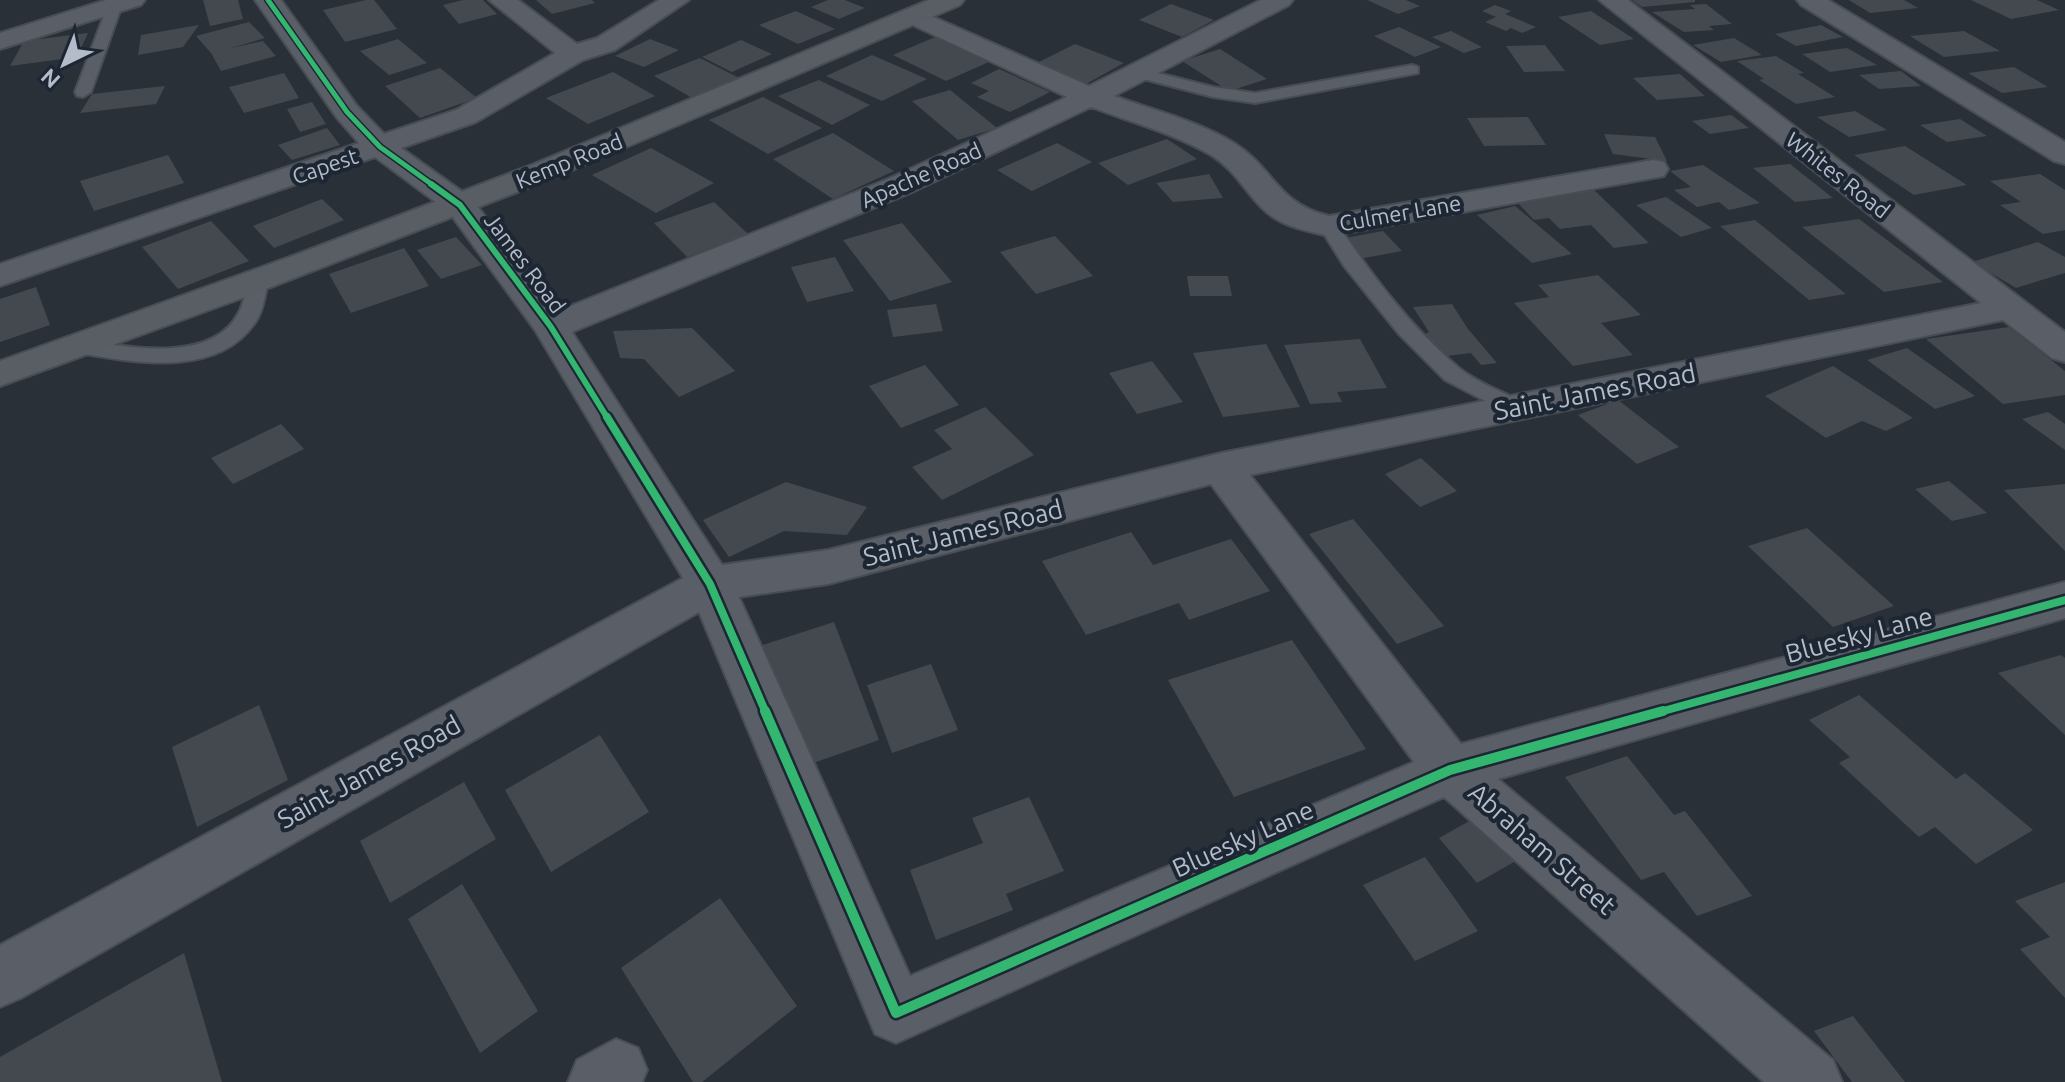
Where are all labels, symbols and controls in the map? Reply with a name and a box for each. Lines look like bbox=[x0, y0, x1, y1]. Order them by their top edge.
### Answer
north arrow bbox=[24, 24, 104, 104]
text: N bbox=[35, 64, 65, 94]
street label: Whites Road bbox=[1782, 126, 1895, 223]
street label: Kemp Road bbox=[512, 128, 626, 193]
street label: Apache Road bbox=[857, 137, 985, 212]
street label: Capest bbox=[289, 143, 361, 188]
street label: Culmer Lane bbox=[1337, 189, 1463, 236]
street label: James Road bbox=[480, 208, 571, 318]
street label: Saint James Road bbox=[1492, 358, 1698, 425]
street label: Saint James Road bbox=[860, 494, 1066, 571]
street label: Bluesky Lane bbox=[1782, 601, 1936, 668]
street label: Saint James Road bbox=[272, 709, 465, 834]
street label: Abraham Street bbox=[1463, 777, 1621, 920]
street label: Bluesky Lane bbox=[1168, 795, 1318, 883]

